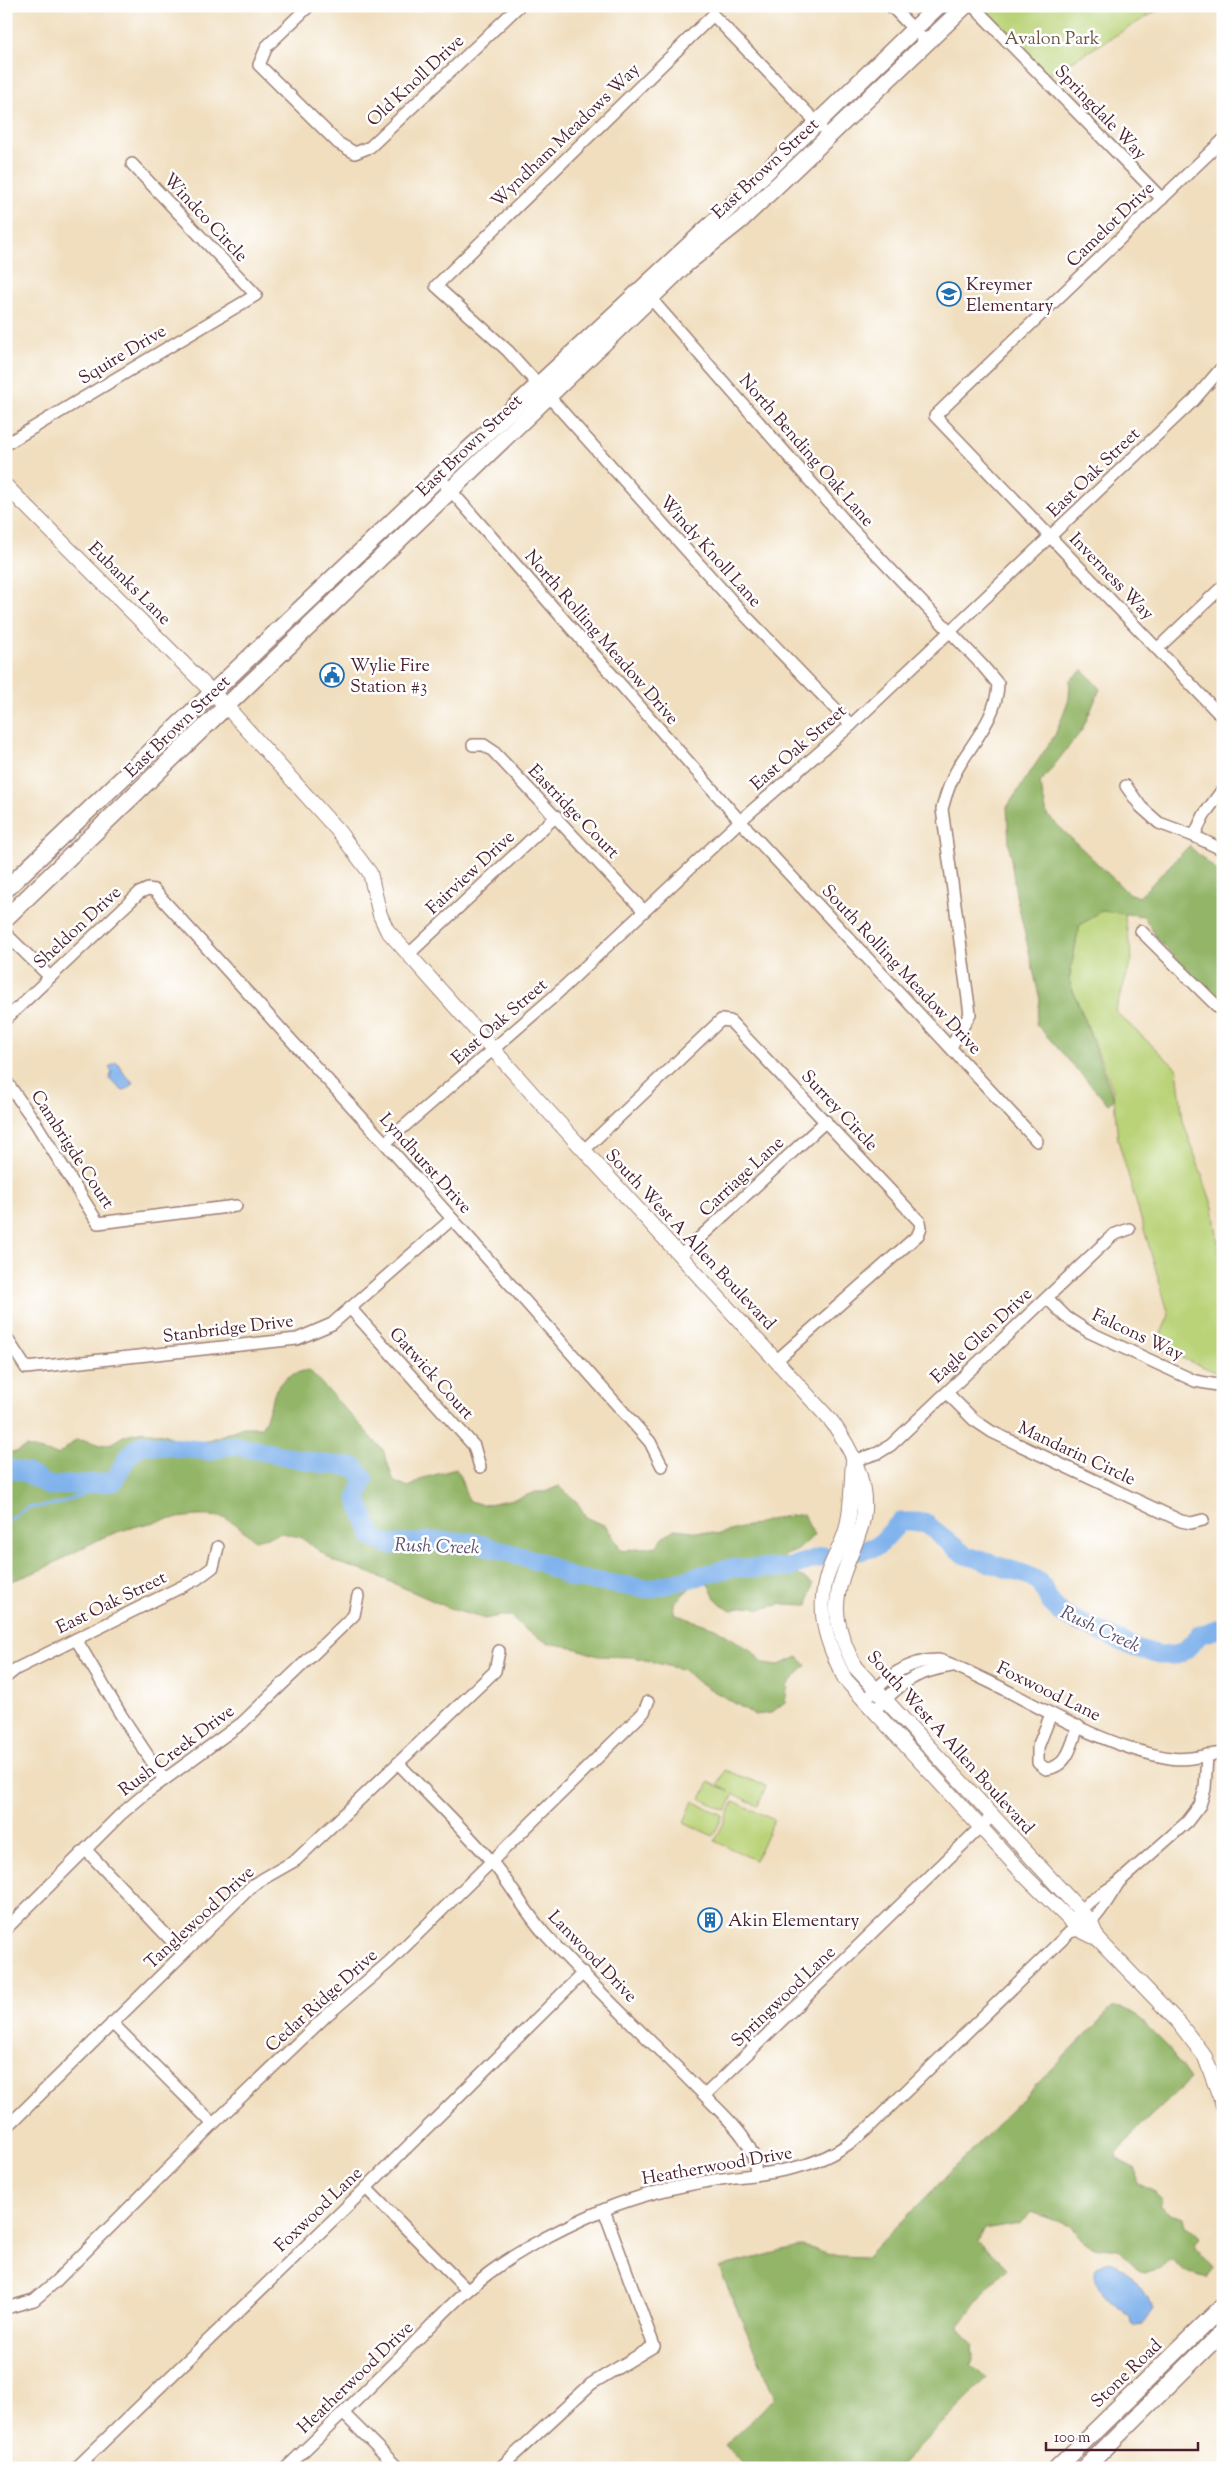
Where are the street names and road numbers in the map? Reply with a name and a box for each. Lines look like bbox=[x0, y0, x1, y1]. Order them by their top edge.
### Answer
street label: Old Knoll Drive bbox=[362, 29, 471, 133]
street label: Wyndham Meadows Way bbox=[486, 58, 647, 215]
street label: Springdale Way bbox=[1047, 60, 1152, 167]
street label: East Brown Street bbox=[707, 113, 826, 226]
street label: Windco Circle bbox=[156, 168, 253, 269]
street label: Camelot Drive bbox=[1062, 177, 1161, 274]
street label: Squire Drive bbox=[74, 319, 172, 392]
street label: North Bending Oak Lane bbox=[732, 369, 879, 533]
street label: East Brown Street bbox=[412, 389, 529, 504]
street label: East Oak Street bbox=[1042, 422, 1147, 524]
street label: Windy Knoll Lane bbox=[652, 491, 767, 614]
street label: Inverness Way bbox=[1062, 528, 1159, 627]
street label: Eubanks Lane bbox=[81, 537, 176, 632]
street label: North Rolling Meadow Drive bbox=[517, 545, 684, 731]
street label: East Brown Street bbox=[120, 670, 237, 785]
street label: East Oak Street bbox=[745, 699, 853, 798]
street label: Eastridge Court bbox=[521, 759, 624, 865]
street label: Fairview Drive bbox=[421, 825, 522, 921]
street label: South Rolling Meadow Drive bbox=[814, 879, 987, 1061]
street label: Sheldon Drive bbox=[29, 881, 128, 976]
street label: East Oak Street bbox=[446, 973, 554, 1072]
street label: Surrey Circle bbox=[794, 1065, 883, 1158]
street label: Cambrigde Court bbox=[23, 1086, 120, 1215]
street label: Lyndhurst Drive bbox=[372, 1108, 477, 1221]
street label: Carriage Lane bbox=[694, 1131, 791, 1224]
street label: South West A Allen Boulevard bbox=[598, 1144, 781, 1337]
street label: Eagle Glen Drive bbox=[926, 1282, 1039, 1390]
street label: Falcons Way bbox=[1087, 1303, 1187, 1368]
street label: Stanbridge Drive bbox=[161, 1309, 295, 1351]
street label: Gatwick Court bbox=[382, 1322, 479, 1426]
street label: Mandarin Circle bbox=[1013, 1416, 1139, 1493]
street label: East Oak Street bbox=[52, 1566, 172, 1642]
street label: South West A Allen Boulevard bbox=[860, 1646, 1039, 1841]
street label: Foxwood Lane bbox=[991, 1656, 1105, 1729]
street label: Rush Creek Drive bbox=[114, 1699, 240, 1804]
street label: Tanglewood Drive bbox=[140, 1861, 261, 1976]
street label: Lanwood Drive bbox=[541, 1905, 642, 2009]
street label: Springwood Lane bbox=[726, 1941, 843, 2054]
street label: Cedar Ridge Drive bbox=[260, 1944, 384, 2059]
street label: Heatherwood Drive bbox=[640, 2141, 795, 2193]
street label: Foxwood Lane bbox=[270, 2162, 369, 2259]
street label: Heatherwood Drive bbox=[293, 2316, 420, 2441]
street label: Stone Road bbox=[1086, 2334, 1169, 2415]

